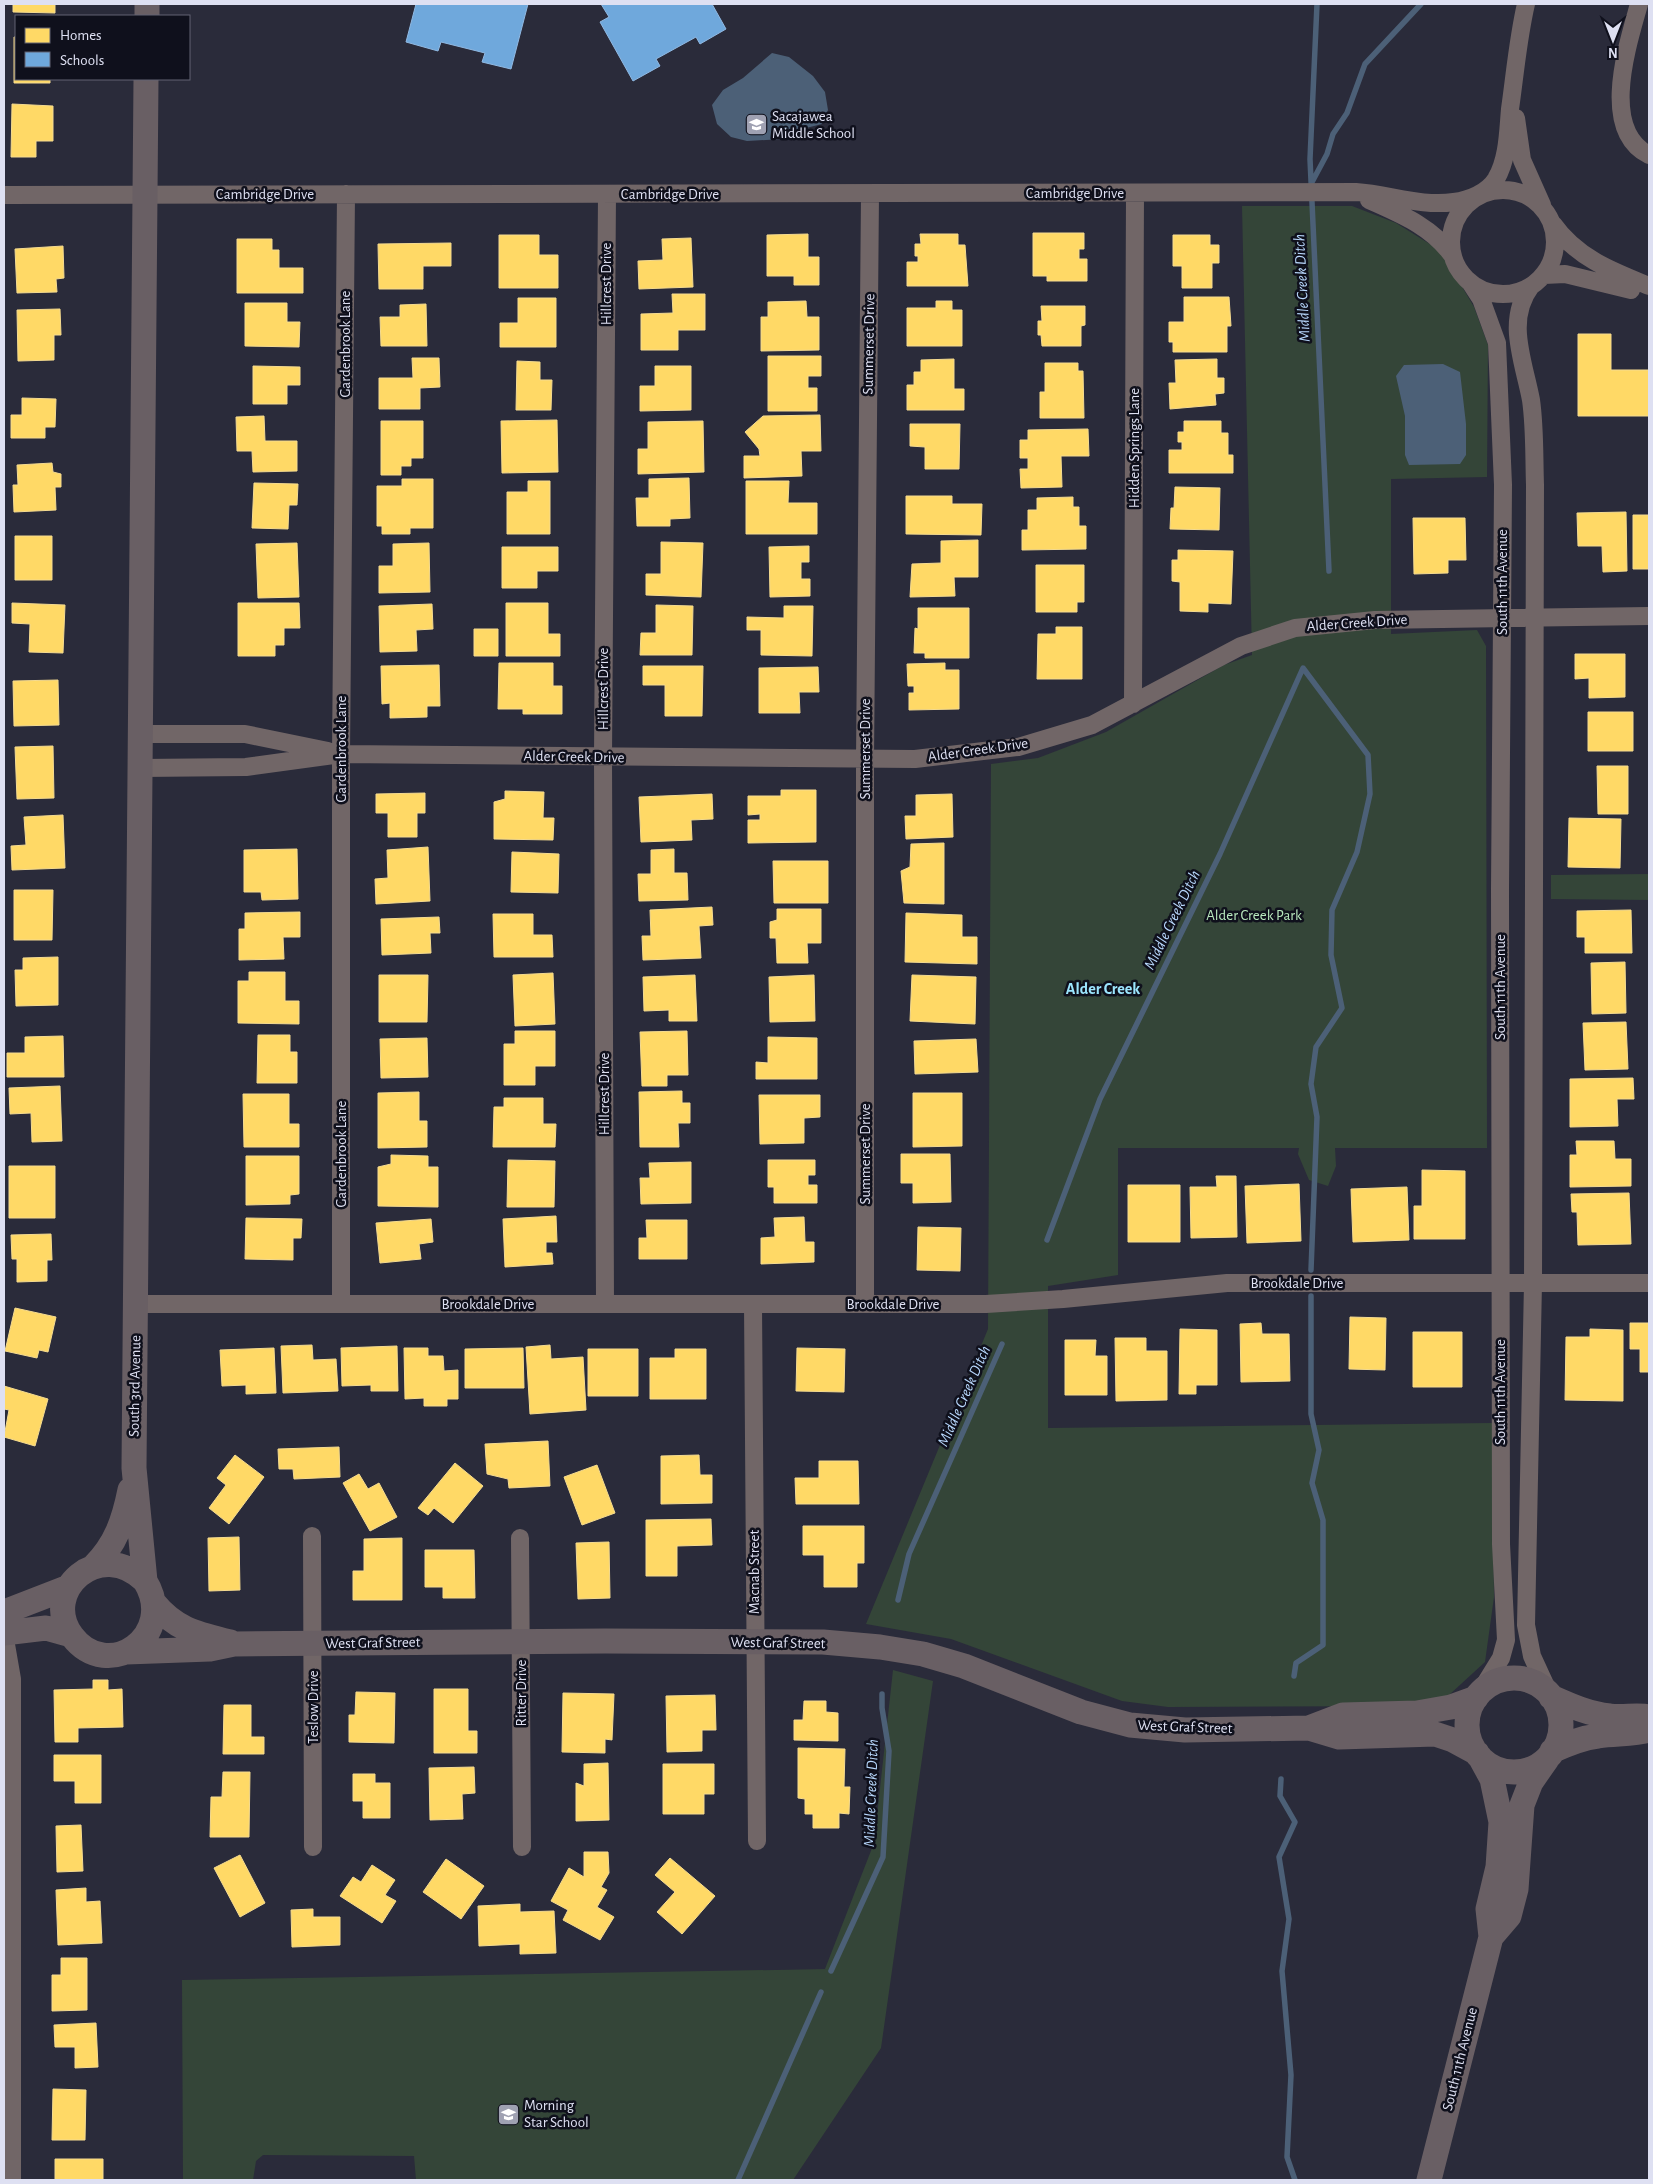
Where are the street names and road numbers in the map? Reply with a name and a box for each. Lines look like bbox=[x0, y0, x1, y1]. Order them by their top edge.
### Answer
street label: Cambridge Drive bbox=[1026, 186, 1124, 201]
street label: Cambridge Drive bbox=[216, 187, 314, 202]
street label: Cambridge Drive bbox=[621, 187, 719, 202]
street label: Hillcrest Drive bbox=[599, 243, 614, 325]
street label: Gardenbrook Lane bbox=[338, 290, 353, 398]
street label: Summerset Drive bbox=[861, 293, 877, 395]
street label: Hidden Springs Lane bbox=[1127, 388, 1142, 508]
street label: South 11th Avenue bbox=[1495, 529, 1510, 635]
street label: Alder Creek Drive bbox=[1306, 612, 1408, 634]
street label: Hillcrest Drive bbox=[596, 648, 611, 730]
street label: Gardenbrook Lane bbox=[334, 695, 349, 803]
street label: Summerset Drive bbox=[858, 698, 873, 800]
street label: Alder Creek Drive bbox=[927, 736, 1029, 764]
street label: Alder Creek Drive bbox=[523, 749, 625, 765]
street label: South 11th Avenue bbox=[1493, 934, 1508, 1040]
street label: Hillcrest Drive bbox=[597, 1053, 612, 1135]
street label: Gardenbrook Lane bbox=[334, 1100, 349, 1208]
street label: Summerset Drive bbox=[858, 1103, 873, 1205]
street label: Brookdale Drive bbox=[1250, 1276, 1344, 1291]
street label: Brookdale Drive bbox=[441, 1297, 535, 1312]
street label: Brookdale Drive bbox=[846, 1297, 940, 1312]
street label: South 3rd Avenue bbox=[127, 1335, 143, 1437]
street label: South 11th Avenue bbox=[1493, 1339, 1508, 1445]
street label: Macnab Street bbox=[747, 1530, 762, 1614]
street label: West Graf Street bbox=[325, 1635, 421, 1651]
street label: West Graf Street bbox=[730, 1635, 826, 1651]
street label: Ritter Drive bbox=[514, 1660, 529, 1726]
street label: Teslow Drive bbox=[306, 1670, 321, 1744]
street label: West Graf Street bbox=[1137, 1718, 1233, 1736]
street label: South 11th Avenue bbox=[1440, 2006, 1480, 2112]

